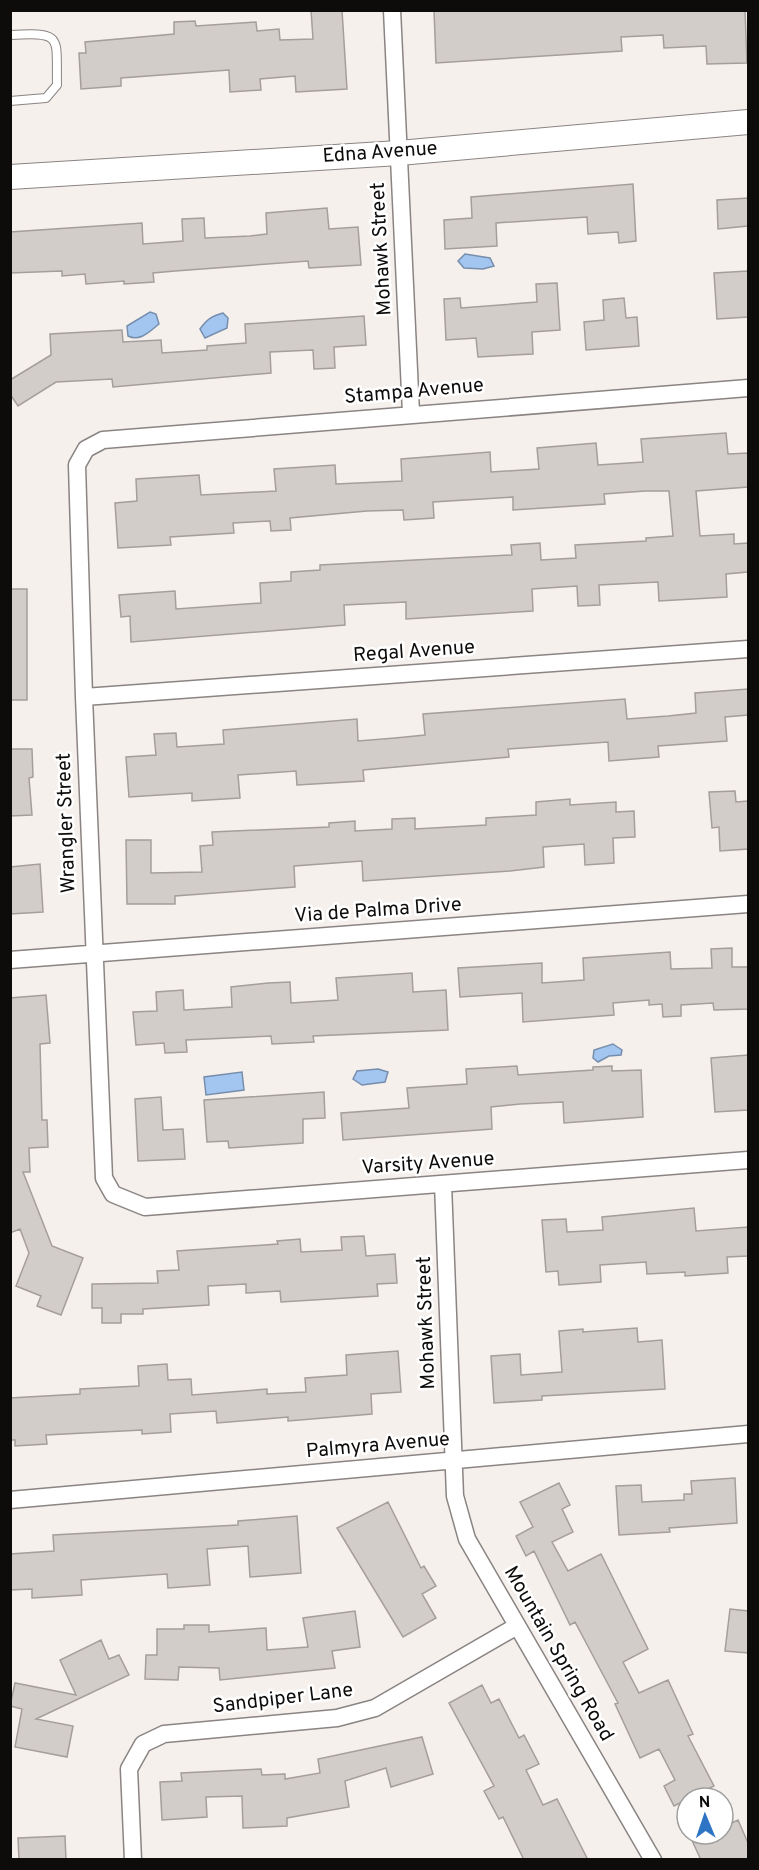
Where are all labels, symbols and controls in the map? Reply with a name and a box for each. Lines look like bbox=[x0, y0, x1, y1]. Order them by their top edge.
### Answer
street label: Edna Avenue bbox=[322, 136, 438, 170]
street label: Mohawk Street bbox=[366, 182, 398, 316]
street label: Stampa Avenue bbox=[343, 373, 485, 411]
street label: Regal Avenue bbox=[352, 635, 476, 669]
street label: Wrangler Street bbox=[52, 752, 82, 894]
street label: Via de Palma Drive bbox=[293, 892, 463, 930]
street label: Varsity Avenue bbox=[361, 1146, 495, 1182]
street label: Mohawk Street bbox=[412, 1256, 442, 1390]
street label: Palmyra Avenue bbox=[305, 1427, 451, 1465]
street label: Mountain Spring Road bbox=[497, 1562, 619, 1746]
street label: Sandpiper Lane bbox=[211, 1677, 355, 1721]
north arrow bbox=[675, 1786, 735, 1846]
text: N bbox=[698, 1793, 711, 1813]

